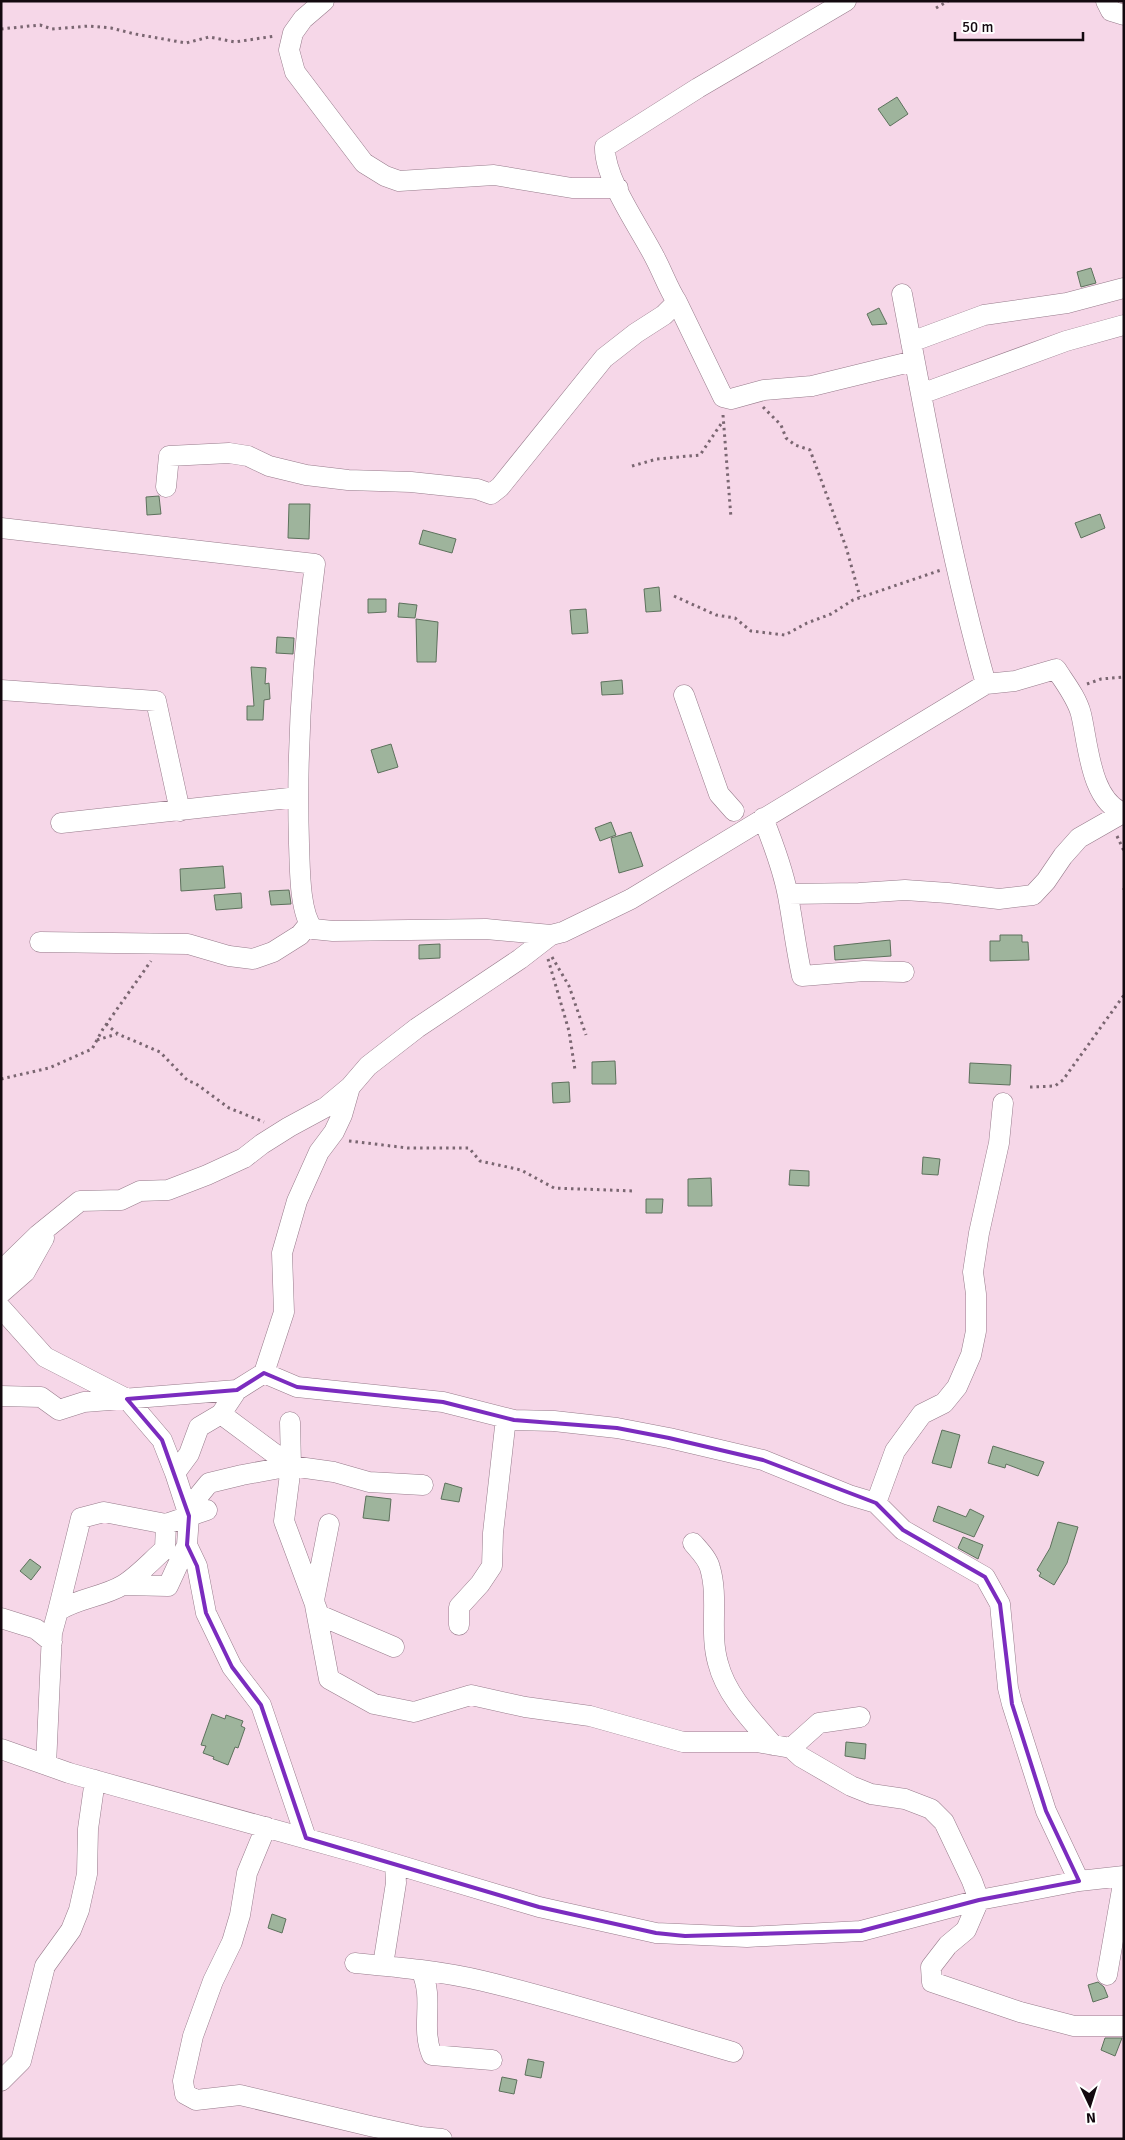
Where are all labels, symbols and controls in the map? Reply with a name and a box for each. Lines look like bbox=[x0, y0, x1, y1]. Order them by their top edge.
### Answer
scale bar bbox=[955, 10, 1082, 42]
text: 50 m bbox=[962, 18, 993, 36]
north arrow bbox=[1065, 2080, 1115, 2130]
text: N bbox=[1085, 2109, 1096, 2126]

